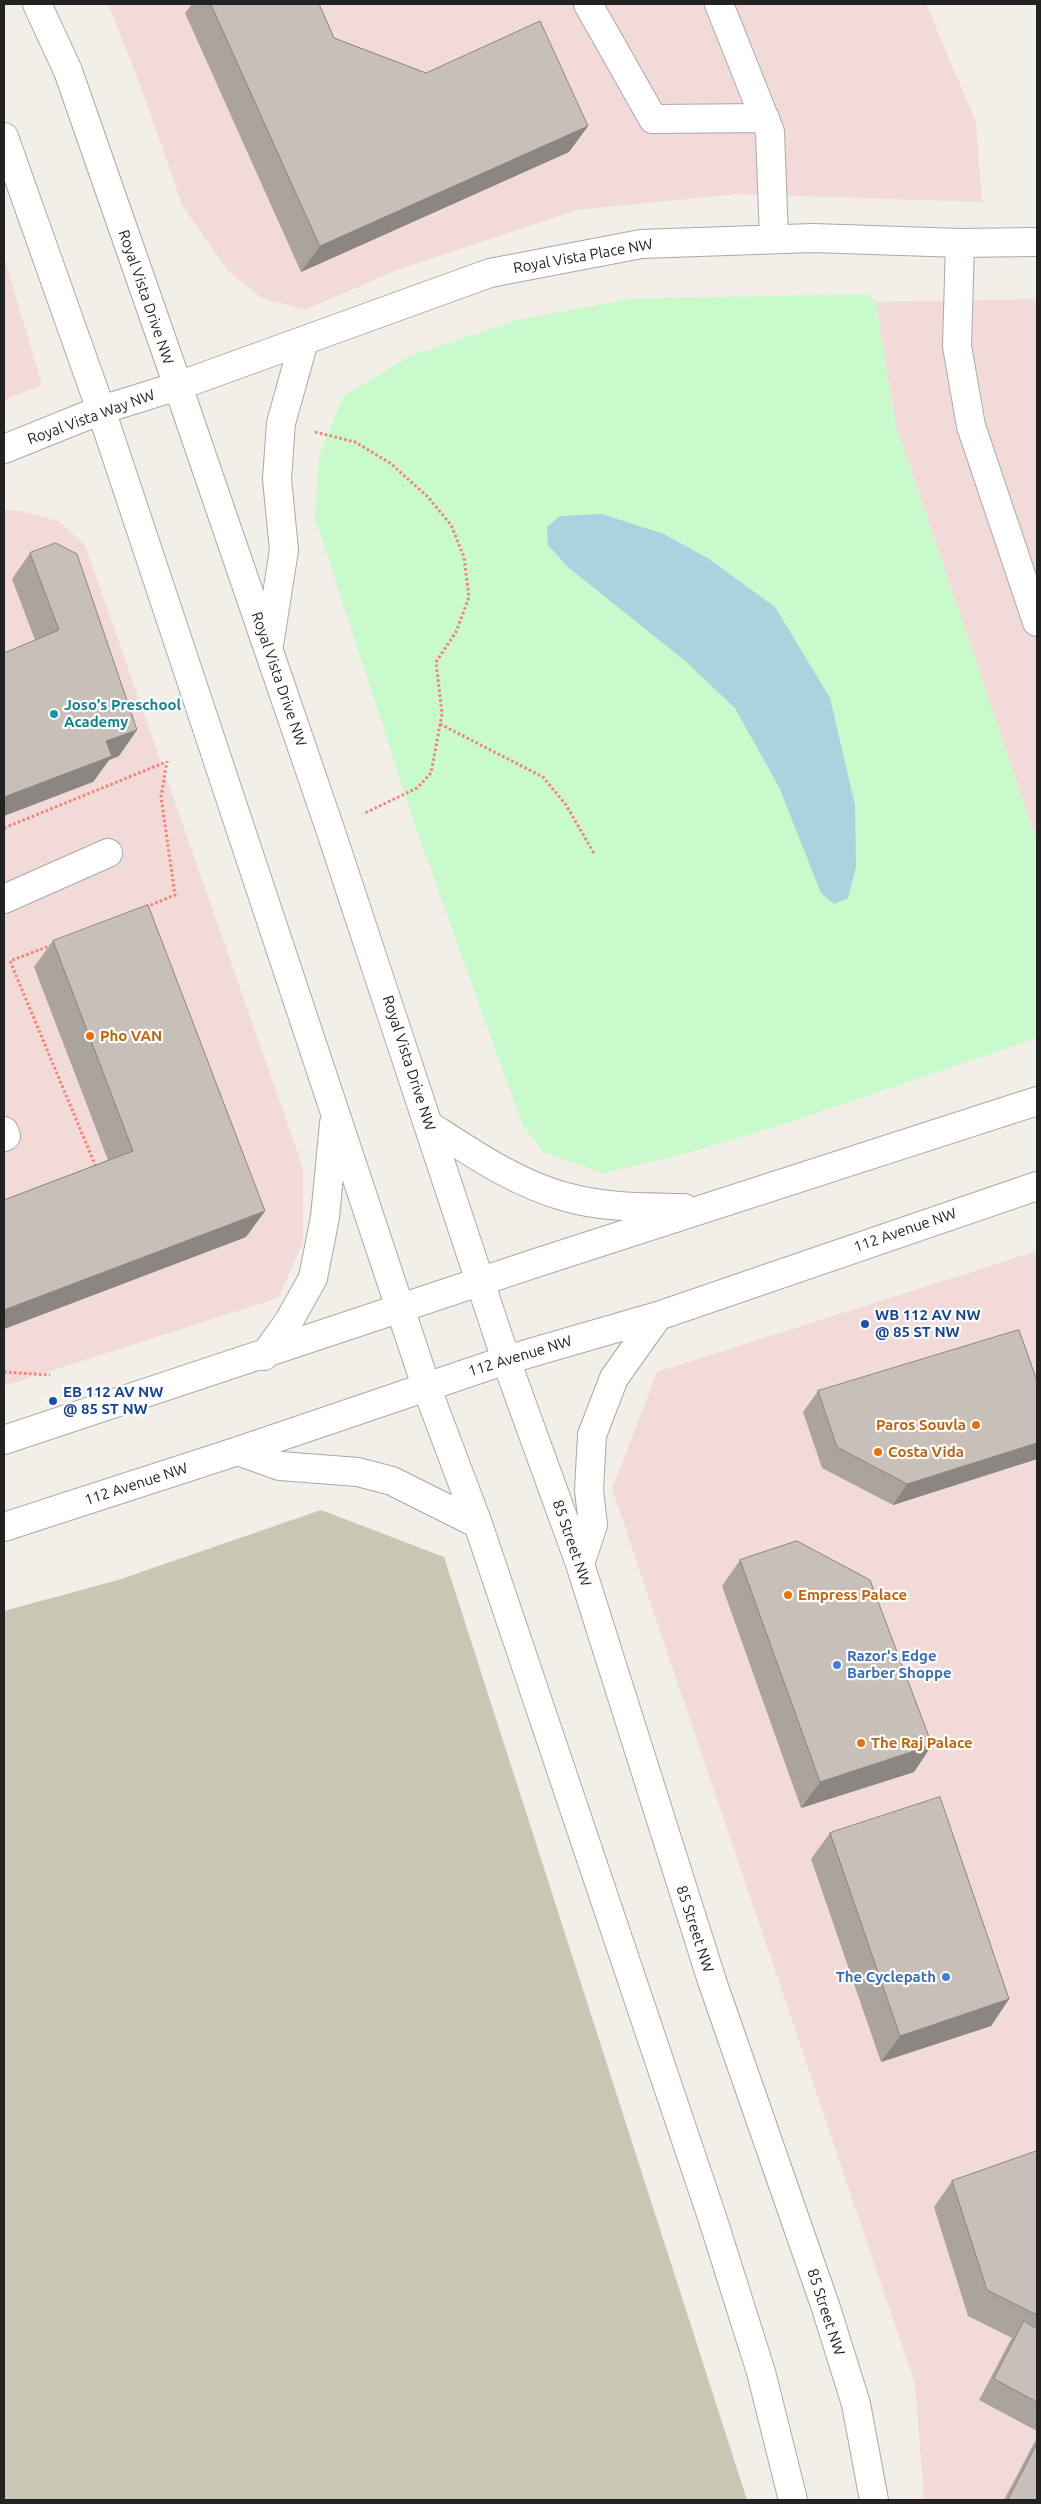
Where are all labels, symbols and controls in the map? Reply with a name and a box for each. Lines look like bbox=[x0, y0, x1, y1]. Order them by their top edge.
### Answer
street label: Royal Vista Drive NW bbox=[115, 227, 177, 367]
street label: Royal Vista Place NW bbox=[512, 235, 654, 277]
street label: Royal Vista Way NW bbox=[25, 386, 157, 448]
street label: Royal Vista Drive NW bbox=[248, 609, 310, 749]
place label: Joso's Preschool Academy bbox=[64, 696, 181, 731]
marker: Joso's Preschool Academy bbox=[48, 708, 60, 720]
street label: Royal Vista Drive NW bbox=[379, 993, 439, 1133]
place label: Pho VAN bbox=[100, 1027, 162, 1045]
marker: Pho VAN bbox=[84, 1030, 96, 1042]
street label: 112 Avenue NW bbox=[851, 1204, 959, 1256]
place label: WB 112 AV NW @ 85 ST NW bbox=[875, 1306, 981, 1341]
marker: WB 112 AV NW @ 85 ST NW bbox=[859, 1318, 871, 1330]
street label: 112 Avenue NW bbox=[466, 1332, 574, 1380]
place label: EB 112 AV NW @ 85 ST NW bbox=[63, 1383, 163, 1418]
marker: EB 112 AV NW @ 85 ST NW bbox=[47, 1395, 59, 1407]
place label: Paros Souvla bbox=[876, 1416, 966, 1434]
marker: Paros Souvla bbox=[970, 1419, 982, 1431]
place label: Costa Vida bbox=[888, 1443, 964, 1461]
marker: Costa Vida bbox=[872, 1446, 884, 1458]
street label: 112 Avenue NW bbox=[82, 1459, 190, 1509]
street label: 85 Street NW bbox=[549, 1497, 595, 1589]
place label: Empress Palace bbox=[798, 1586, 907, 1604]
marker: Empress Palace bbox=[782, 1589, 794, 1601]
place label: Razor's Edge Barber Shoppe bbox=[847, 1647, 952, 1682]
marker: Razor's Edge Barber Shoppe bbox=[831, 1659, 843, 1671]
place label: The Raj Palace bbox=[871, 1734, 973, 1752]
marker: The Raj Palace bbox=[855, 1737, 867, 1749]
street label: 85 Street NW bbox=[672, 1883, 718, 1975]
place label: The Cyclepath bbox=[836, 1968, 936, 1986]
marker: The Cyclepath bbox=[940, 1971, 952, 1983]
street label: 85 Street NW bbox=[803, 2266, 849, 2358]

